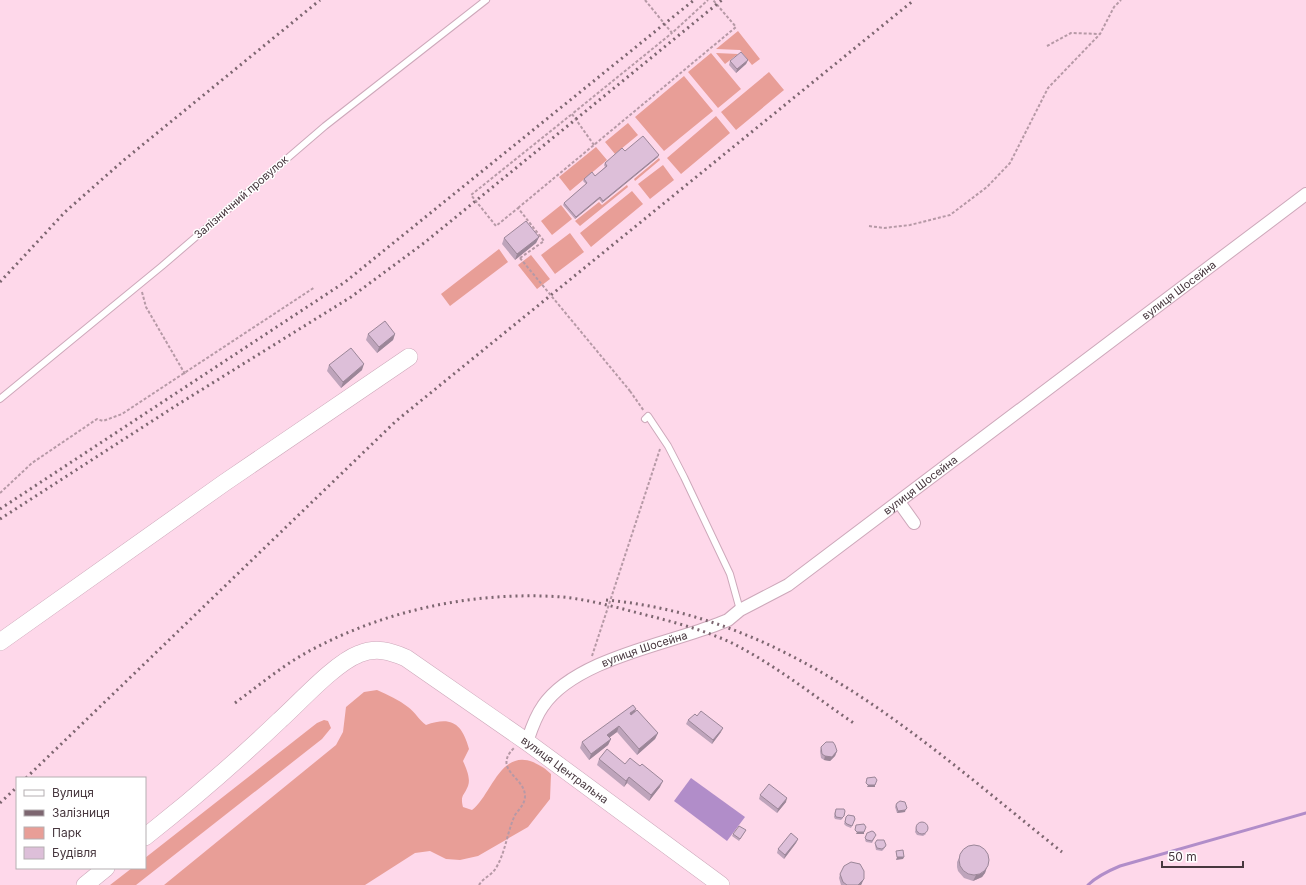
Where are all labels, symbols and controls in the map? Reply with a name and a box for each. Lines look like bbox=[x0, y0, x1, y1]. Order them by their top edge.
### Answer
street label: Залізничний провулок bbox=[191, 152, 291, 242]
street label: вулиця Шосейна bbox=[1139, 257, 1219, 323]
street label: вулиця Шосейна bbox=[880, 453, 960, 518]
street label: вулиця Шосейна bbox=[599, 628, 689, 670]
street label: вулиця Центральна bbox=[518, 733, 611, 807]
legend bbox=[16, 777, 146, 869]
text: Вулиця bbox=[52, 785, 94, 800]
text: Залізниця bbox=[52, 805, 110, 820]
text: Парк bbox=[52, 825, 82, 840]
scale bar bbox=[1162, 843, 1243, 869]
text: Будівля bbox=[52, 845, 97, 860]
text: 50 m bbox=[1168, 849, 1197, 864]

